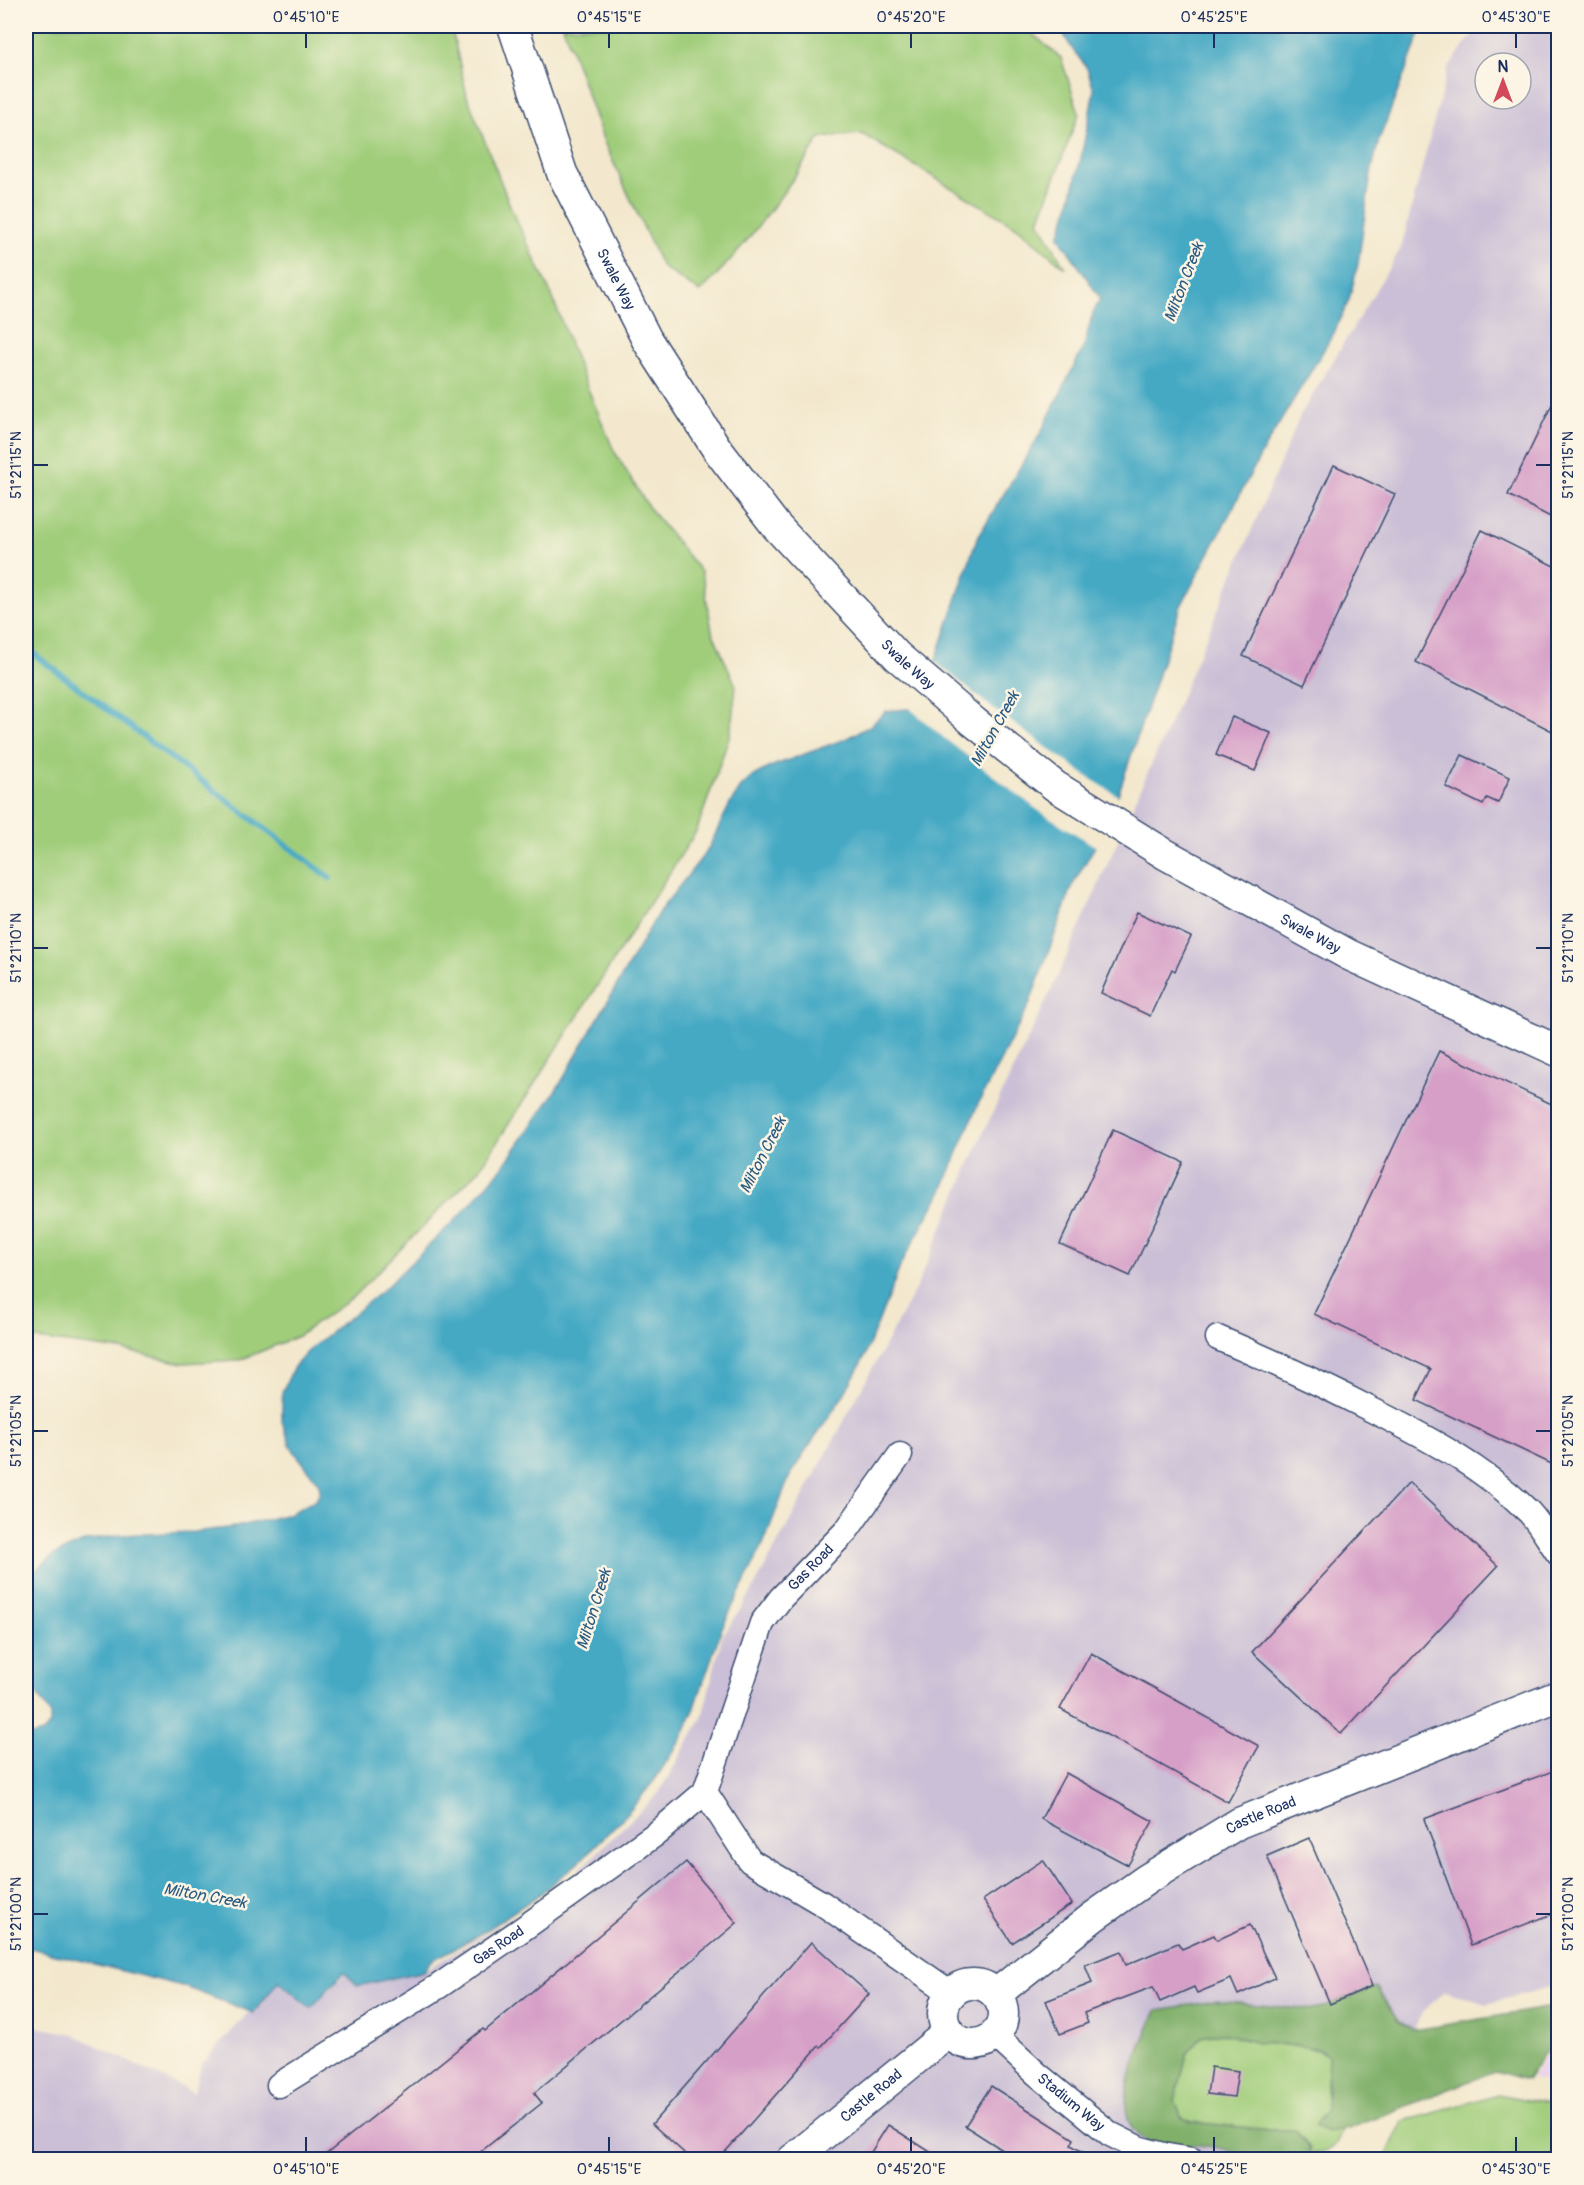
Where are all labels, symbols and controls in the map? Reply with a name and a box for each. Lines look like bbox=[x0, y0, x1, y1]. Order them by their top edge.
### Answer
text: 0°45'10"E bbox=[273, 8, 340, 27]
text: 0°45'15"E bbox=[577, 8, 641, 27]
text: 0°45'20"E bbox=[876, 8, 946, 27]
text: 0°45'25"E bbox=[1180, 8, 1248, 27]
text: 0°45'30"E bbox=[1481, 8, 1551, 27]
north arrow bbox=[1473, 51, 1533, 111]
text: N bbox=[1498, 57, 1509, 77]
water label: Milton Creek bbox=[1160, 238, 1209, 324]
street label: Swale Way bbox=[592, 245, 640, 313]
text: 51°21'15"N bbox=[7, 431, 26, 499]
text: 51°21'15"N bbox=[1559, 431, 1578, 499]
street label: Swale Way bbox=[877, 635, 939, 694]
water label: Milton Creek bbox=[966, 687, 1025, 770]
street label: Swale Way bbox=[1276, 909, 1344, 958]
text: 51°21'10"N bbox=[7, 913, 26, 983]
text: 51°21'10"N bbox=[1559, 913, 1578, 983]
water label: Milton Creek bbox=[735, 1112, 791, 1197]
text: 51°21'05"N bbox=[7, 1395, 26, 1467]
text: 51°21'05"N bbox=[1559, 1395, 1578, 1467]
street label: Gas Road bbox=[784, 1540, 838, 1595]
water label: Milton Creek bbox=[572, 1565, 616, 1652]
street label: Castle Road bbox=[1222, 1792, 1299, 1838]
text: 51°21'00"N bbox=[7, 1877, 26, 1951]
text: 51°21'00"N bbox=[1559, 1877, 1578, 1951]
water label: Milton Creek bbox=[162, 1879, 249, 1913]
street label: Gas Road bbox=[469, 1921, 528, 1970]
street label: Castle Road bbox=[836, 2065, 906, 2126]
street label: Stadium Way bbox=[1033, 2069, 1109, 2136]
text: 0°45'10"E bbox=[273, 2160, 340, 2179]
text: 0°45'15"E bbox=[577, 2160, 641, 2179]
text: 0°45'20"E bbox=[876, 2160, 946, 2179]
text: 0°45'25"E bbox=[1180, 2160, 1248, 2179]
text: 0°45'30"E bbox=[1481, 2160, 1551, 2179]

